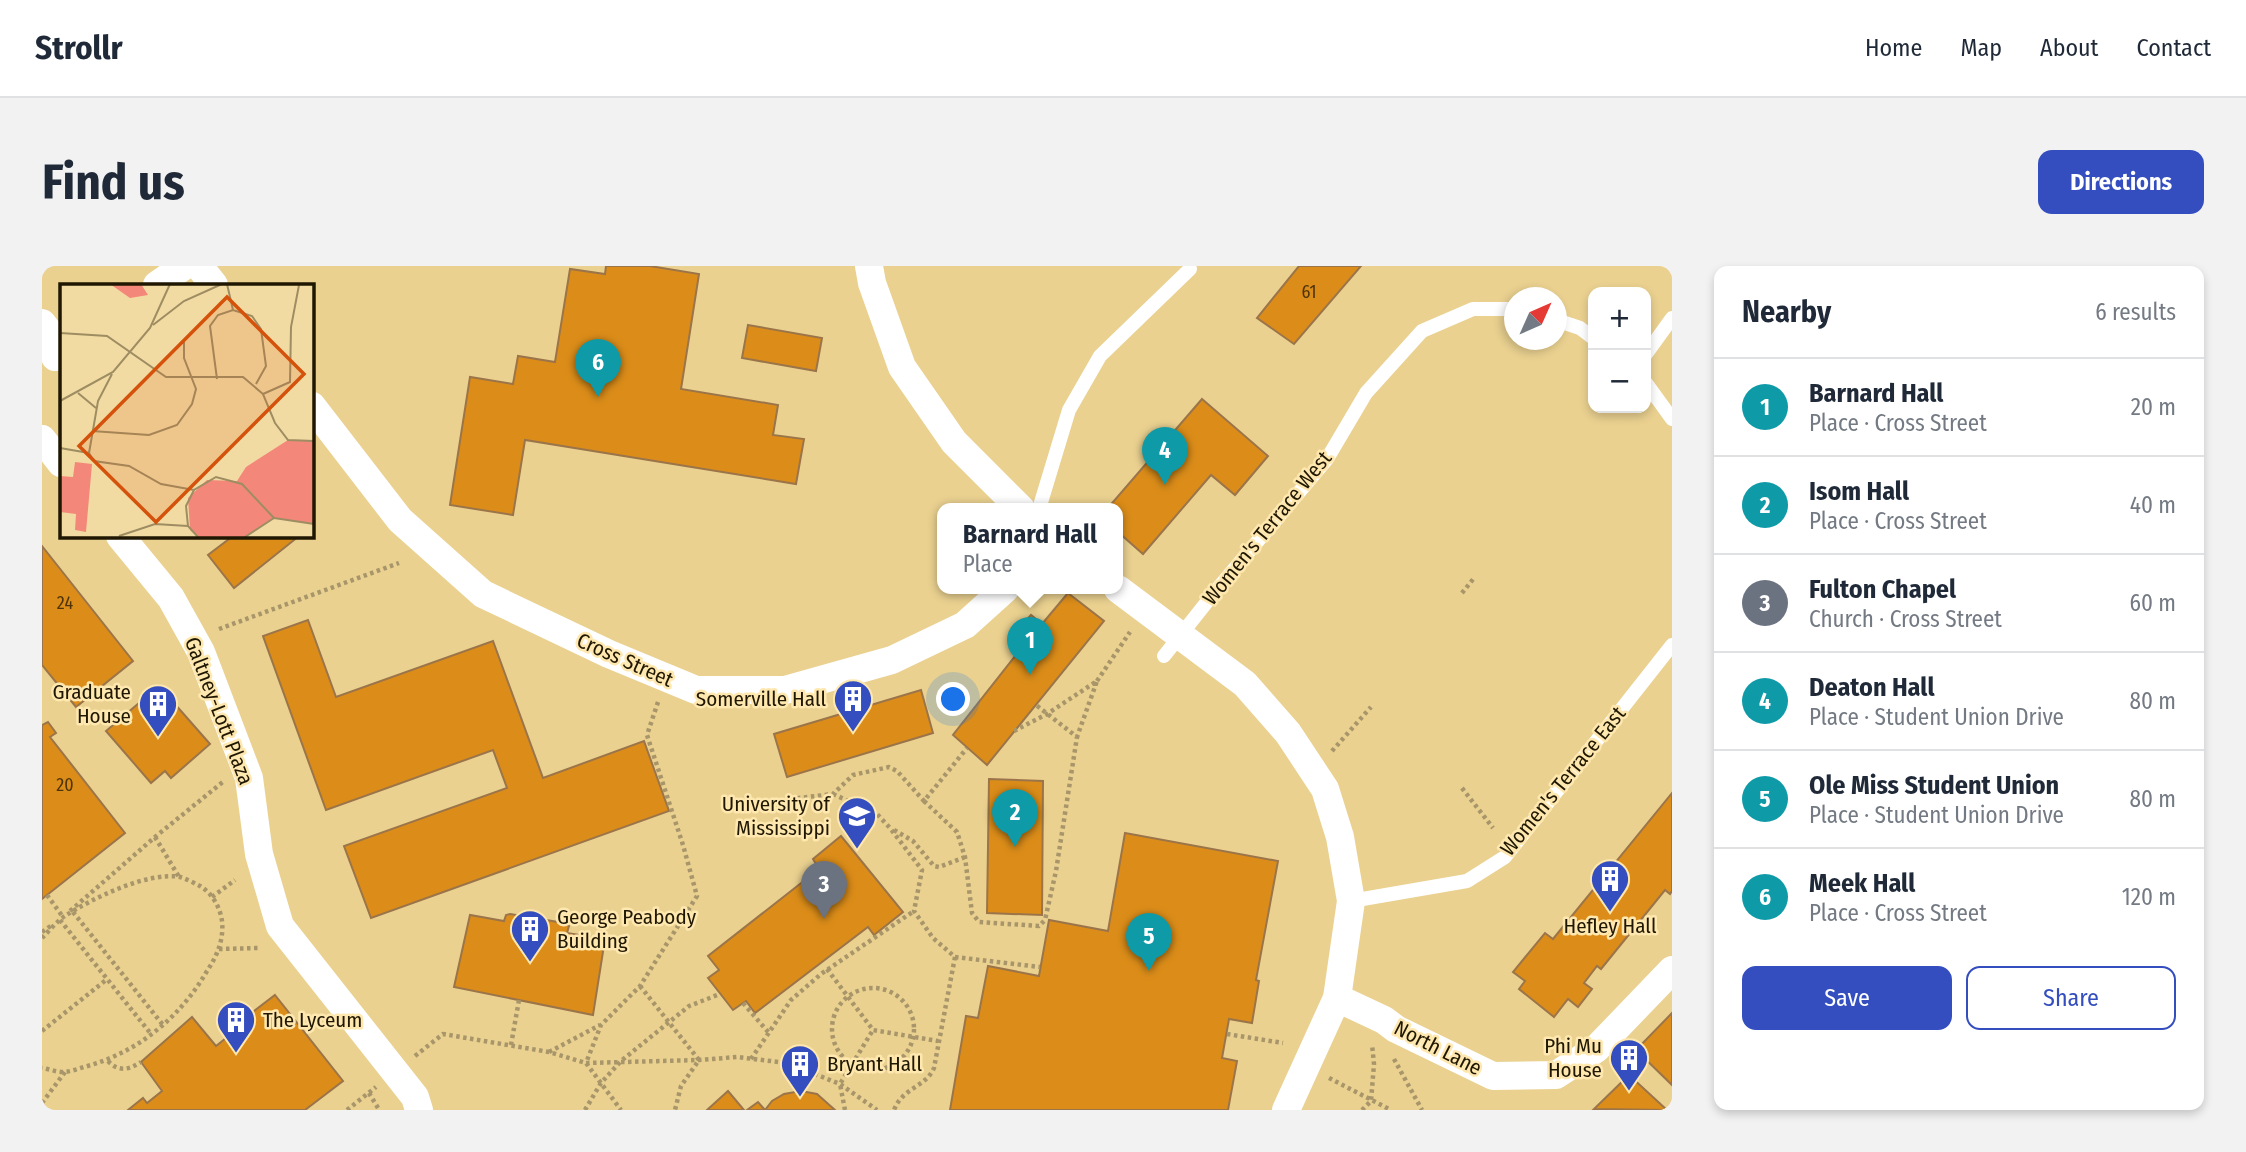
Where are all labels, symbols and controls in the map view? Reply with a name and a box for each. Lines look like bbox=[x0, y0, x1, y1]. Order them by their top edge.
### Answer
text: Strollr bbox=[35, 28, 123, 68]
text: Home bbox=[1865, 34, 1922, 62]
text: Map bbox=[1960, 34, 2002, 62]
text: About bbox=[2040, 34, 2098, 62]
text: Contact bbox=[2136, 34, 2211, 62]
button: Directions bbox=[2038, 150, 2204, 214]
text: Find us bbox=[42, 153, 185, 212]
house number: 61 bbox=[1301, 281, 1317, 303]
inset map bbox=[60, 284, 313, 537]
north arrow bbox=[1504, 287, 1567, 350]
map controls bbox=[1588, 287, 1651, 413]
button: + bbox=[1588, 287, 1651, 350]
text: Nearby bbox=[1742, 294, 1831, 330]
text: 6 results bbox=[2095, 298, 2176, 326]
pin: 6 bbox=[575, 339, 621, 397]
button: − bbox=[1588, 350, 1651, 413]
text: Barnard Hall bbox=[1809, 378, 1943, 409]
text: 1 bbox=[1760, 393, 1770, 421]
text: 20 m bbox=[2131, 393, 2176, 421]
text: Place · Cross Street bbox=[1809, 409, 1987, 437]
pin: 4 bbox=[1142, 427, 1188, 485]
street label: Women's Terrace West bbox=[1197, 446, 1337, 610]
text: Isom Hall bbox=[1809, 476, 1909, 507]
text: 2 bbox=[1760, 491, 1770, 519]
text: 40 m bbox=[2130, 491, 2176, 519]
popup bbox=[937, 503, 1123, 594]
text: Place · Cross Street bbox=[1809, 507, 1987, 535]
text: Barnard Hall bbox=[963, 519, 1097, 550]
text: Place bbox=[963, 550, 1013, 578]
text: Fulton Chapel bbox=[1809, 574, 1956, 605]
text: 3 bbox=[1760, 589, 1770, 617]
text: 60 m bbox=[2130, 589, 2176, 617]
house number: 24 bbox=[57, 592, 73, 614]
text: Church · Cross Street bbox=[1809, 605, 2002, 633]
pin: 1 bbox=[1007, 617, 1053, 675]
street label: Cross Street bbox=[573, 627, 677, 693]
street label: Galtney-Lott Plaza bbox=[179, 633, 259, 789]
text: Deaton Hall bbox=[1809, 672, 1934, 703]
building icon: Somerville Hall bbox=[832, 678, 874, 733]
place label: Graduate House bbox=[53, 679, 131, 729]
your location bbox=[936, 682, 970, 716]
building icon: Graduate House bbox=[137, 683, 179, 738]
place label: Somerville Hall bbox=[696, 686, 826, 712]
text: 4 bbox=[1759, 687, 1771, 715]
text: 80 m bbox=[2129, 687, 2176, 715]
street label: Women's Terrace East bbox=[1495, 701, 1631, 861]
text: Place · Student Union Drive bbox=[1809, 703, 2064, 731]
text: Ole Miss Student Union bbox=[1809, 770, 2059, 801]
house number: 20 bbox=[56, 774, 74, 796]
text: 5 bbox=[1759, 785, 1771, 813]
text: 80 m bbox=[2129, 785, 2176, 813]
pin: 2 bbox=[992, 789, 1038, 847]
place label: University of Mississippi bbox=[722, 791, 832, 841]
school or university icon: University of Mississippi bbox=[836, 795, 878, 850]
text: Place · Student Union Drive bbox=[1809, 801, 2064, 829]
building icon: Hefley Hall bbox=[1589, 858, 1631, 913]
pin: 3 bbox=[801, 861, 847, 919]
text: Meek Hall bbox=[1809, 868, 1915, 899]
text: 6 bbox=[1759, 883, 1771, 911]
text: 120 m bbox=[2122, 883, 2176, 911]
text: Place · Cross Street bbox=[1809, 899, 1987, 927]
place label: George Peabody Building bbox=[557, 904, 697, 954]
building icon: George Peabody Building bbox=[509, 908, 551, 963]
pin: 5 bbox=[1126, 913, 1172, 971]
place label: Hefley Hall bbox=[1564, 913, 1657, 939]
button: Save bbox=[1742, 966, 1952, 1030]
button: Share bbox=[1966, 966, 2176, 1030]
building icon: The Lyceum bbox=[215, 999, 257, 1054]
place label: The Lyceum bbox=[263, 1007, 362, 1033]
street label: North Lane bbox=[1390, 1015, 1486, 1081]
place label: Phi Mu House bbox=[1544, 1033, 1602, 1083]
building icon: Phi Mu House bbox=[1608, 1037, 1650, 1092]
building icon: Bryant Hall bbox=[779, 1043, 821, 1098]
place label: Bryant Hall bbox=[827, 1051, 922, 1077]

